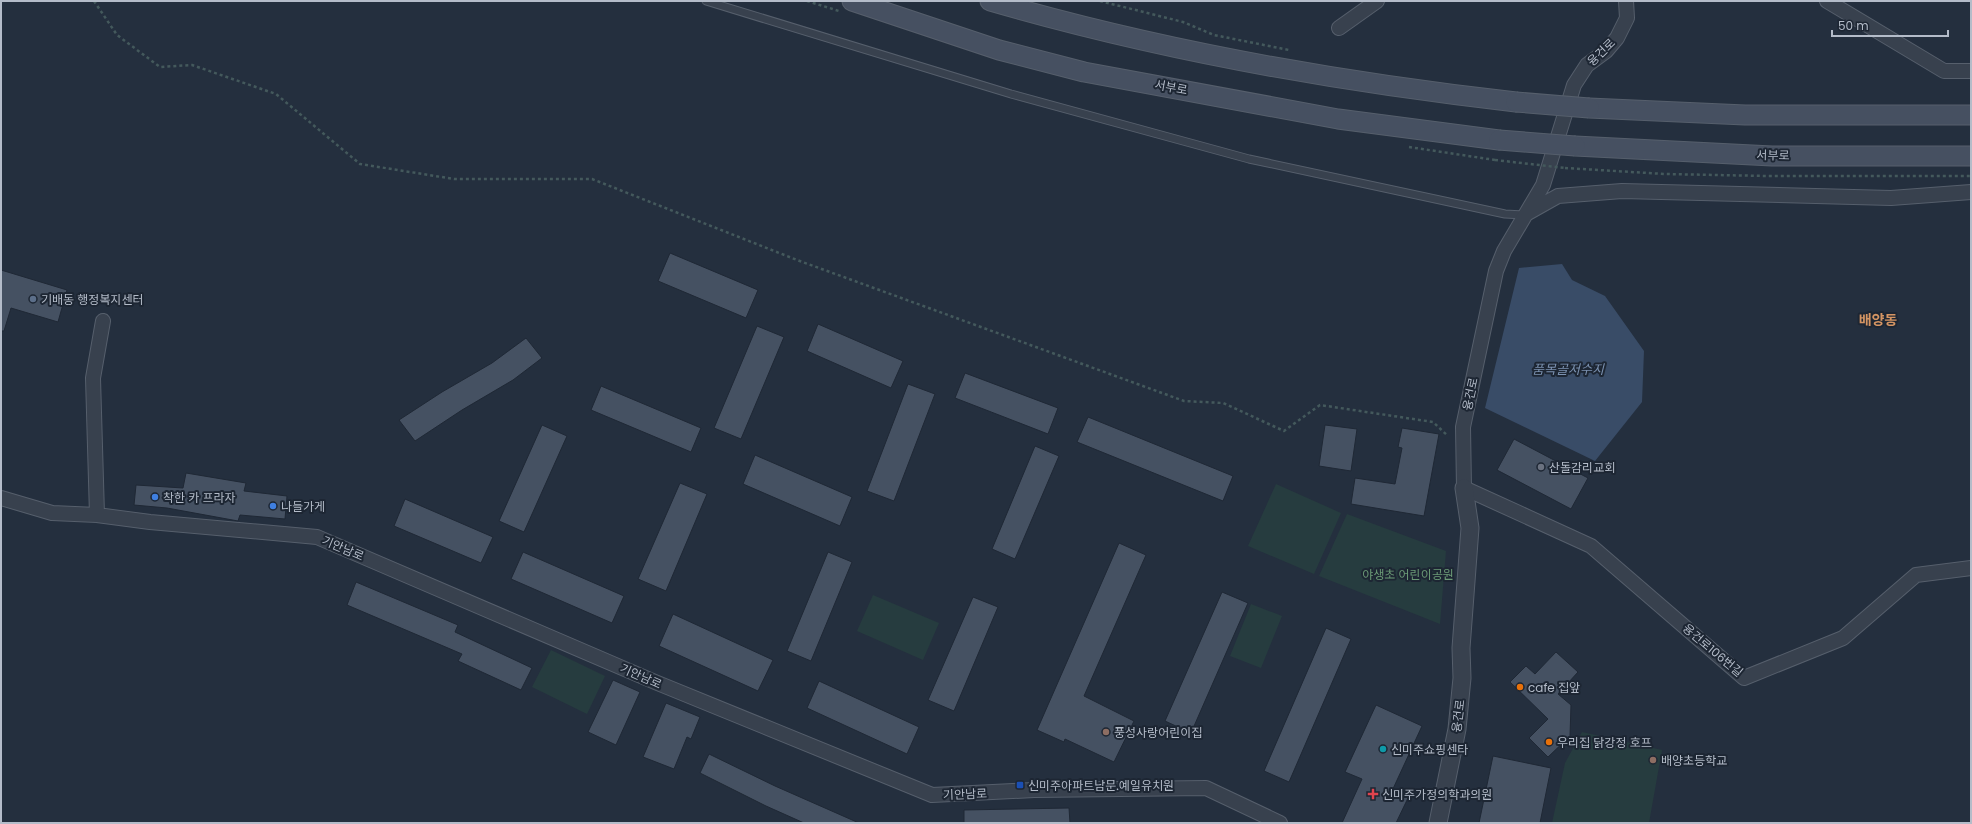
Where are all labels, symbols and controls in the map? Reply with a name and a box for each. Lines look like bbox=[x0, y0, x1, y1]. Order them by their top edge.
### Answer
scale bar bbox=[1832, 12, 1948, 38]
text: 50 m bbox=[1838, 17, 1869, 34]
street label: 융건로 bbox=[1583, 34, 1619, 70]
street label: 서부로 bbox=[1153, 76, 1189, 98]
street label: 서부로 bbox=[1756, 146, 1790, 164]
place label: 기배동 행정복지센터 bbox=[41, 291, 144, 308]
marker: 기배동 행정복지센터 bbox=[28, 294, 38, 304]
district label: 배양동 bbox=[1859, 310, 1897, 330]
water label: 품목골저수지 bbox=[1532, 360, 1605, 379]
street label: 융건로 bbox=[1458, 376, 1482, 412]
place label: 산돌감리교회 bbox=[1549, 459, 1615, 476]
marker: 산돌감리교회 bbox=[1536, 462, 1546, 472]
place label: 착한 카 프라자 bbox=[163, 489, 236, 506]
marker: 착한 카 프라자 bbox=[150, 492, 160, 502]
place label: 나들가게 bbox=[281, 498, 325, 515]
marker: 나들가게 bbox=[268, 501, 278, 511]
street label: 기안남로 bbox=[319, 532, 367, 564]
park label: 야생초 어린이공원 bbox=[1362, 566, 1454, 583]
street label: 융건로106번길 bbox=[1679, 620, 1747, 680]
street label: 기안남로 bbox=[617, 659, 665, 693]
place label: cafe 집앞 bbox=[1528, 679, 1580, 696]
marker: cafe 집앞 bbox=[1515, 682, 1525, 692]
street label: 융건로 bbox=[1448, 699, 1468, 733]
place label: 풍성사랑어린이집 bbox=[1114, 724, 1202, 741]
marker: 풍성사랑어린이집 bbox=[1101, 727, 1111, 737]
place label: 우리집 닭강정 호프 bbox=[1557, 734, 1652, 751]
marker: 우리집 닭강정 호프 bbox=[1544, 737, 1554, 747]
place label: 신미주쇼핑센타 bbox=[1391, 741, 1468, 758]
marker: 신미주쇼핑센타 bbox=[1378, 744, 1388, 754]
place label: 배양초등학교 bbox=[1661, 752, 1727, 769]
marker: 배양초등학교 bbox=[1648, 755, 1658, 765]
place label: 신미주아파트남문.예일유치원 bbox=[1028, 777, 1174, 794]
marker: 신미주아파트남문.예일유치원 bbox=[1015, 780, 1025, 790]
street label: 기안남로 bbox=[943, 785, 987, 803]
place label: 신미주가정의학과의원 bbox=[1382, 786, 1492, 803]
marker: 신미주가정의학과의원 bbox=[1367, 788, 1379, 800]

